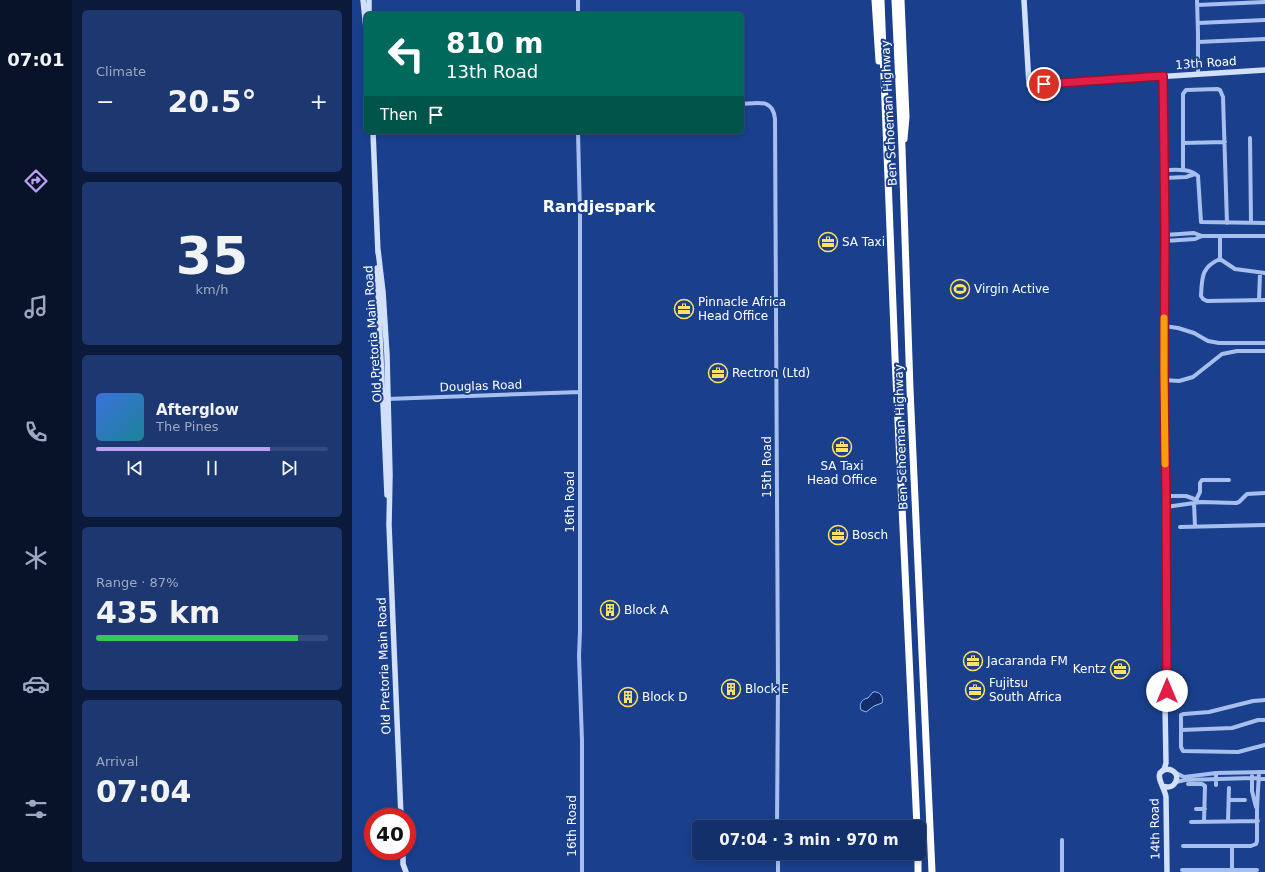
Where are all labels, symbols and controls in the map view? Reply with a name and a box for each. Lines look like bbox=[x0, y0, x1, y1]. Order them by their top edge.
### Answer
text: 810 m bbox=[446, 27, 543, 60]
icon: left bbox=[380, 28, 432, 80]
street label: Ben Schoeman Highway bbox=[878, 40, 900, 186]
text: 07:01 bbox=[7, 49, 65, 70]
street label: 13th Road bbox=[1175, 54, 1237, 72]
text: 13th Road bbox=[446, 61, 538, 82]
text: Climate bbox=[96, 64, 146, 79]
pin bbox=[1027, 67, 1061, 101]
icon: arrive bbox=[1033, 73, 1055, 95]
text: 20.5° bbox=[167, 84, 257, 119]
text: − bbox=[96, 89, 114, 114]
text: + bbox=[310, 89, 328, 114]
icon: arrive bbox=[425, 104, 447, 126]
text: Then bbox=[380, 106, 417, 124]
icon: directions bbox=[22, 167, 50, 195]
district label: Randjespark bbox=[543, 197, 656, 216]
text: 35 bbox=[176, 226, 248, 286]
office icon: SA Taxi bbox=[817, 231, 839, 253]
place label: SA Taxi bbox=[842, 235, 885, 249]
street label: Old Pretoria Main Road bbox=[361, 265, 385, 403]
sports icon: Virgin Active bbox=[949, 278, 971, 300]
text: km/h bbox=[196, 282, 228, 297]
place label: Virgin Active bbox=[974, 282, 1050, 296]
icon: music bbox=[22, 293, 50, 321]
place label: Pinnacle Africa Head Office bbox=[698, 295, 786, 323]
office icon: Pinnacle Africa Head Office bbox=[673, 298, 695, 320]
office icon: Rectron (Ltd) bbox=[707, 362, 729, 384]
street label: Ben Schoeman Highway bbox=[891, 364, 911, 510]
place label: Rectron (Ltd) bbox=[732, 366, 810, 380]
street label: Douglas Road bbox=[439, 378, 523, 394]
text: Afterglow bbox=[156, 401, 239, 419]
icon: phone bbox=[22, 418, 50, 446]
text: The Pines bbox=[156, 419, 219, 434]
street label: 15th Road bbox=[760, 436, 774, 498]
office icon: SA Taxi Head Office bbox=[831, 436, 853, 458]
icon: previous bbox=[124, 457, 146, 479]
icon: pause bbox=[201, 457, 223, 479]
icon: next bbox=[278, 457, 300, 479]
place label: SA Taxi Head Office bbox=[807, 459, 877, 487]
street label: 16th Road bbox=[563, 471, 577, 533]
office icon: Bosch bbox=[827, 524, 849, 546]
place label: Bosch bbox=[852, 528, 888, 542]
icon: climate bbox=[22, 544, 50, 572]
text: Range · 87% bbox=[96, 575, 179, 590]
text: 435 km bbox=[96, 595, 220, 630]
street label: Old Pretoria Main Road bbox=[375, 597, 393, 735]
building icon: Block A bbox=[599, 599, 621, 621]
place label: Block A bbox=[624, 603, 669, 617]
office icon: Jacaranda FM bbox=[962, 650, 984, 672]
place label: Jacaranda FM bbox=[986, 654, 1068, 668]
office icon: Kentz bbox=[1109, 658, 1131, 680]
place label: Kentz bbox=[1073, 662, 1106, 676]
icon: car bbox=[22, 670, 50, 698]
position arrow bbox=[1146, 670, 1188, 712]
place label: Fujitsu South Africa bbox=[989, 676, 1062, 704]
building icon: Block E bbox=[720, 678, 742, 700]
office icon: Fujitsu South Africa bbox=[964, 679, 986, 701]
place label: Block E bbox=[745, 682, 789, 696]
building icon: Block D bbox=[617, 686, 639, 708]
place label: Block D bbox=[642, 690, 688, 704]
text: Arrival bbox=[96, 754, 138, 769]
text: 07:04 bbox=[96, 774, 192, 809]
icon: filters bbox=[22, 795, 50, 823]
street label: 16th Road bbox=[565, 795, 579, 857]
street label: 14th Road bbox=[1147, 798, 1163, 860]
speed limit sign: 40 bbox=[364, 808, 416, 860]
text: 07:04 · 3 min · 970 m bbox=[719, 831, 899, 849]

